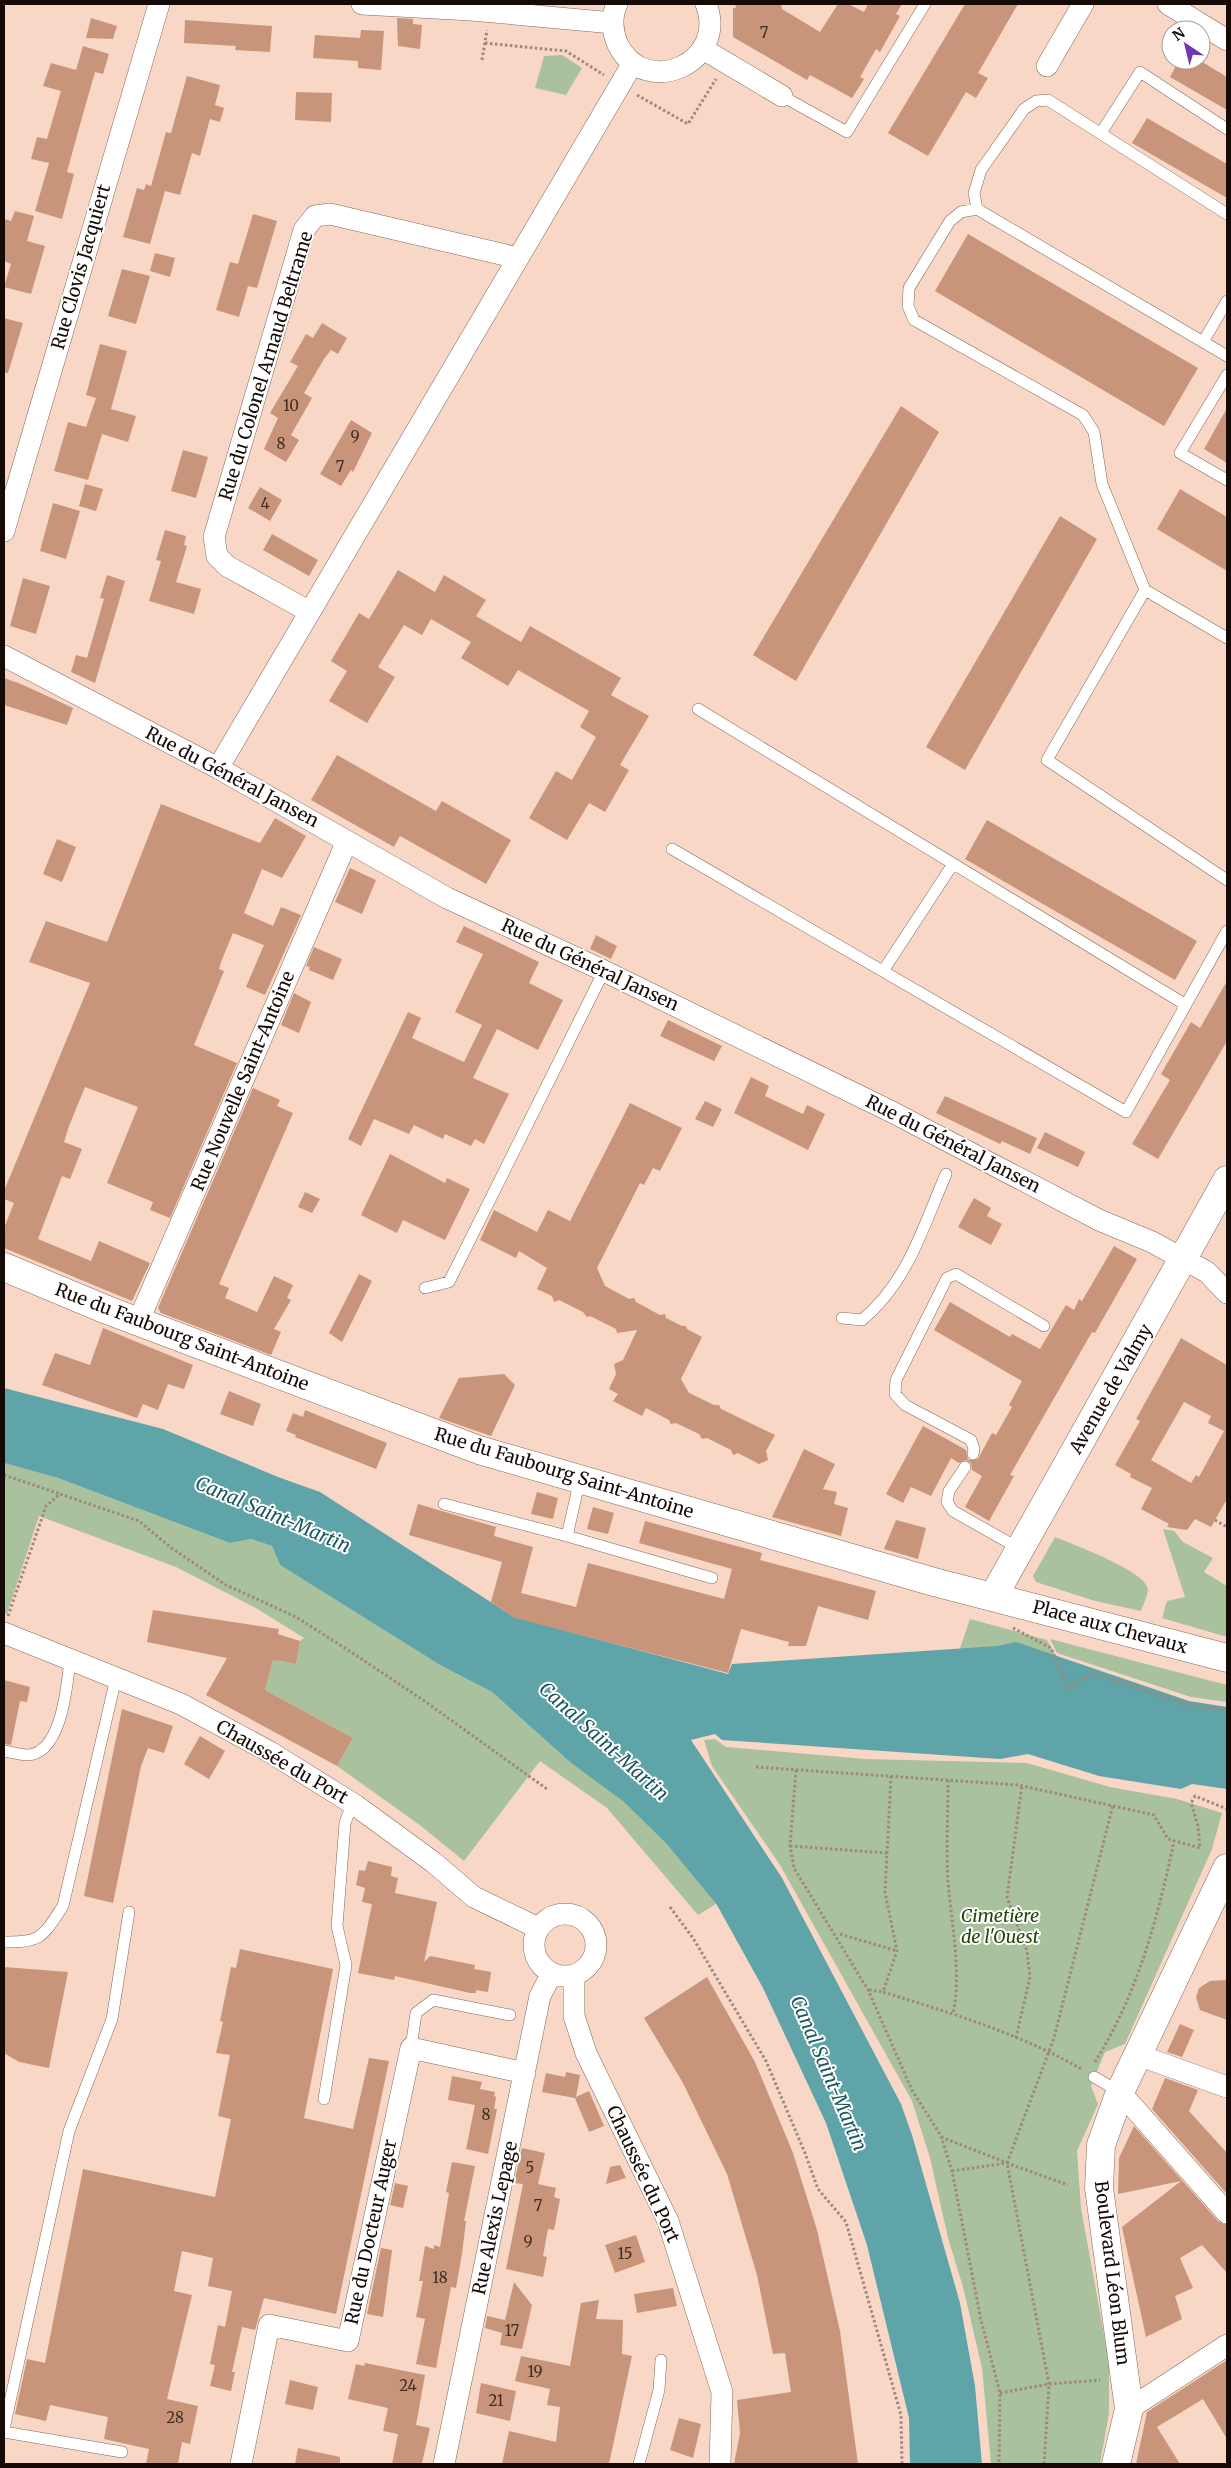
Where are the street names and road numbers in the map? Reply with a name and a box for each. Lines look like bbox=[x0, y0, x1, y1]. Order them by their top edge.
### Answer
street label: Rue Clovis Jacquiert bbox=[46, 182, 115, 352]
street label: Rue du Colonel Arnaud Beltrame bbox=[214, 228, 317, 503]
street label: Rue du Général Jansen bbox=[142, 721, 323, 832]
street label: Rue du Général Jansen bbox=[498, 913, 683, 1016]
street label: Rue Nouvelle Saint-Antoine bbox=[186, 967, 299, 1194]
street label: Rue du Général Jansen bbox=[862, 1089, 1045, 1198]
street label: Rue du Faubourg Saint-Antoine bbox=[52, 1277, 312, 1396]
street label: Avenue de Valmy bbox=[1064, 1319, 1157, 1459]
street label: Rue du Faubourg Saint-Antoine bbox=[432, 1422, 697, 1523]
street label: Place aux Chevaux bbox=[1030, 1595, 1190, 1658]
street label: Chaussée du Port bbox=[212, 1714, 352, 1809]
street label: Chaussée du Port bbox=[602, 2102, 685, 2246]
street label: Rue du Docteur Auger bbox=[340, 2137, 401, 2327]
street label: Rue Alexis Lepage bbox=[467, 2139, 522, 2297]
street label: Boulevard Léon Blum bbox=[1090, 2179, 1135, 2367]

